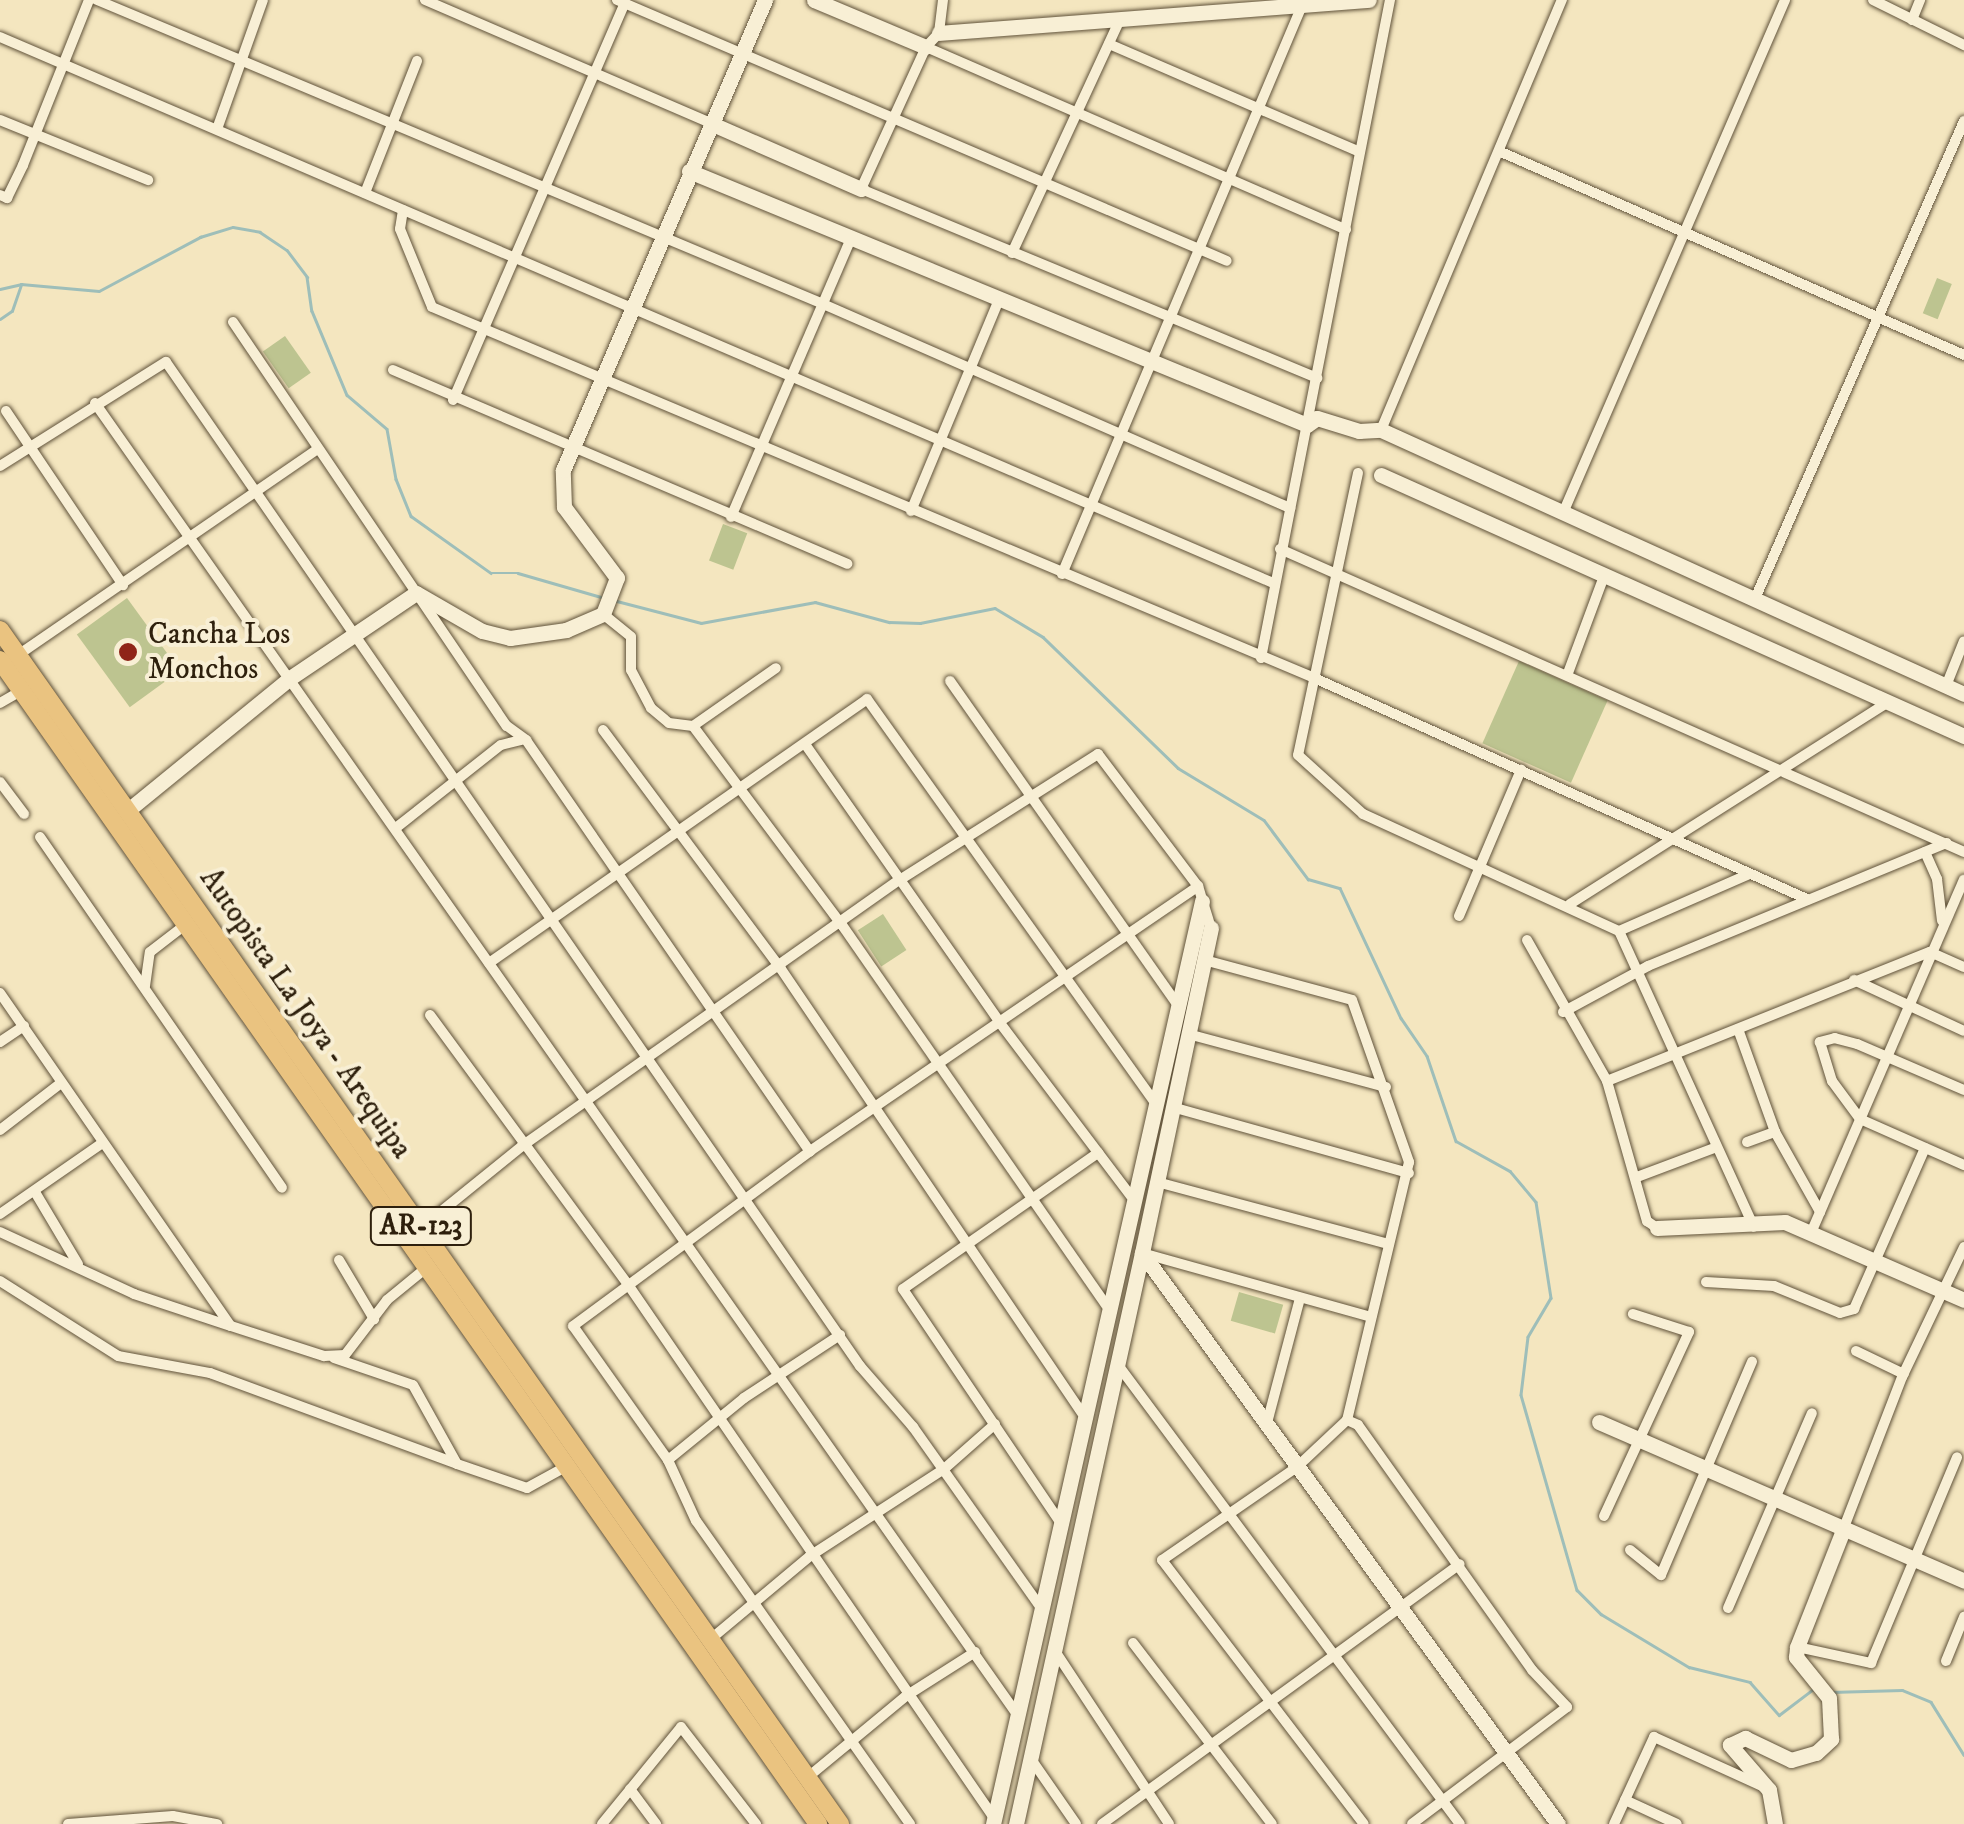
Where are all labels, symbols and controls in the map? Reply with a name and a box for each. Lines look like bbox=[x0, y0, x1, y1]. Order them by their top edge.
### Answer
place label: Cancha Los Monchos bbox=[148, 617, 290, 688]
marker: Cancha Los Monchos bbox=[117, 641, 139, 663]
street label: Autopista La Joya - Arequipa bbox=[191, 862, 419, 1166]
road number: AR-123 bbox=[368, 1203, 474, 1249]

